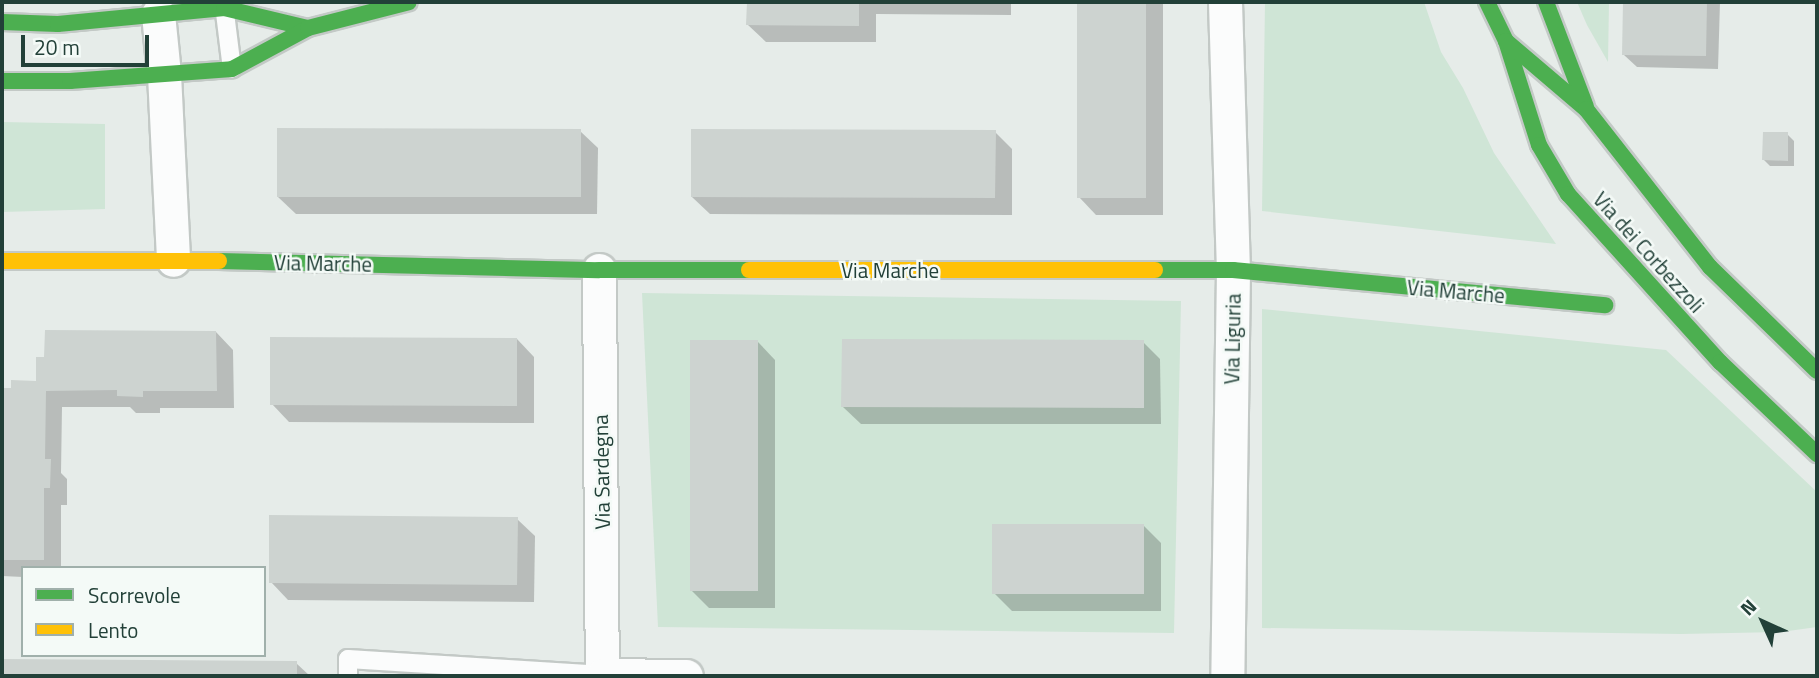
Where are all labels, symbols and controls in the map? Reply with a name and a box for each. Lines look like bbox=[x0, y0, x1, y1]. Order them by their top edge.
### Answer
scale bar bbox=[24, 21, 152, 65]
text: 20 m bbox=[34, 31, 80, 63]
street label: Via dei Corbezzoli bbox=[1588, 186, 1710, 318]
street label: Via Marche bbox=[274, 250, 372, 276]
street label: Via Marche bbox=[841, 257, 939, 283]
street label: Via Marche bbox=[1406, 274, 1506, 308]
street label: Via Liguria bbox=[1219, 293, 1245, 385]
street label: Via Sardegna bbox=[587, 414, 615, 530]
legend bbox=[21, 566, 266, 657]
text: Scorrevole bbox=[88, 579, 181, 611]
north arrow bbox=[1728, 587, 1798, 657]
text: N bbox=[1733, 592, 1763, 622]
text: Lento bbox=[88, 614, 138, 646]

